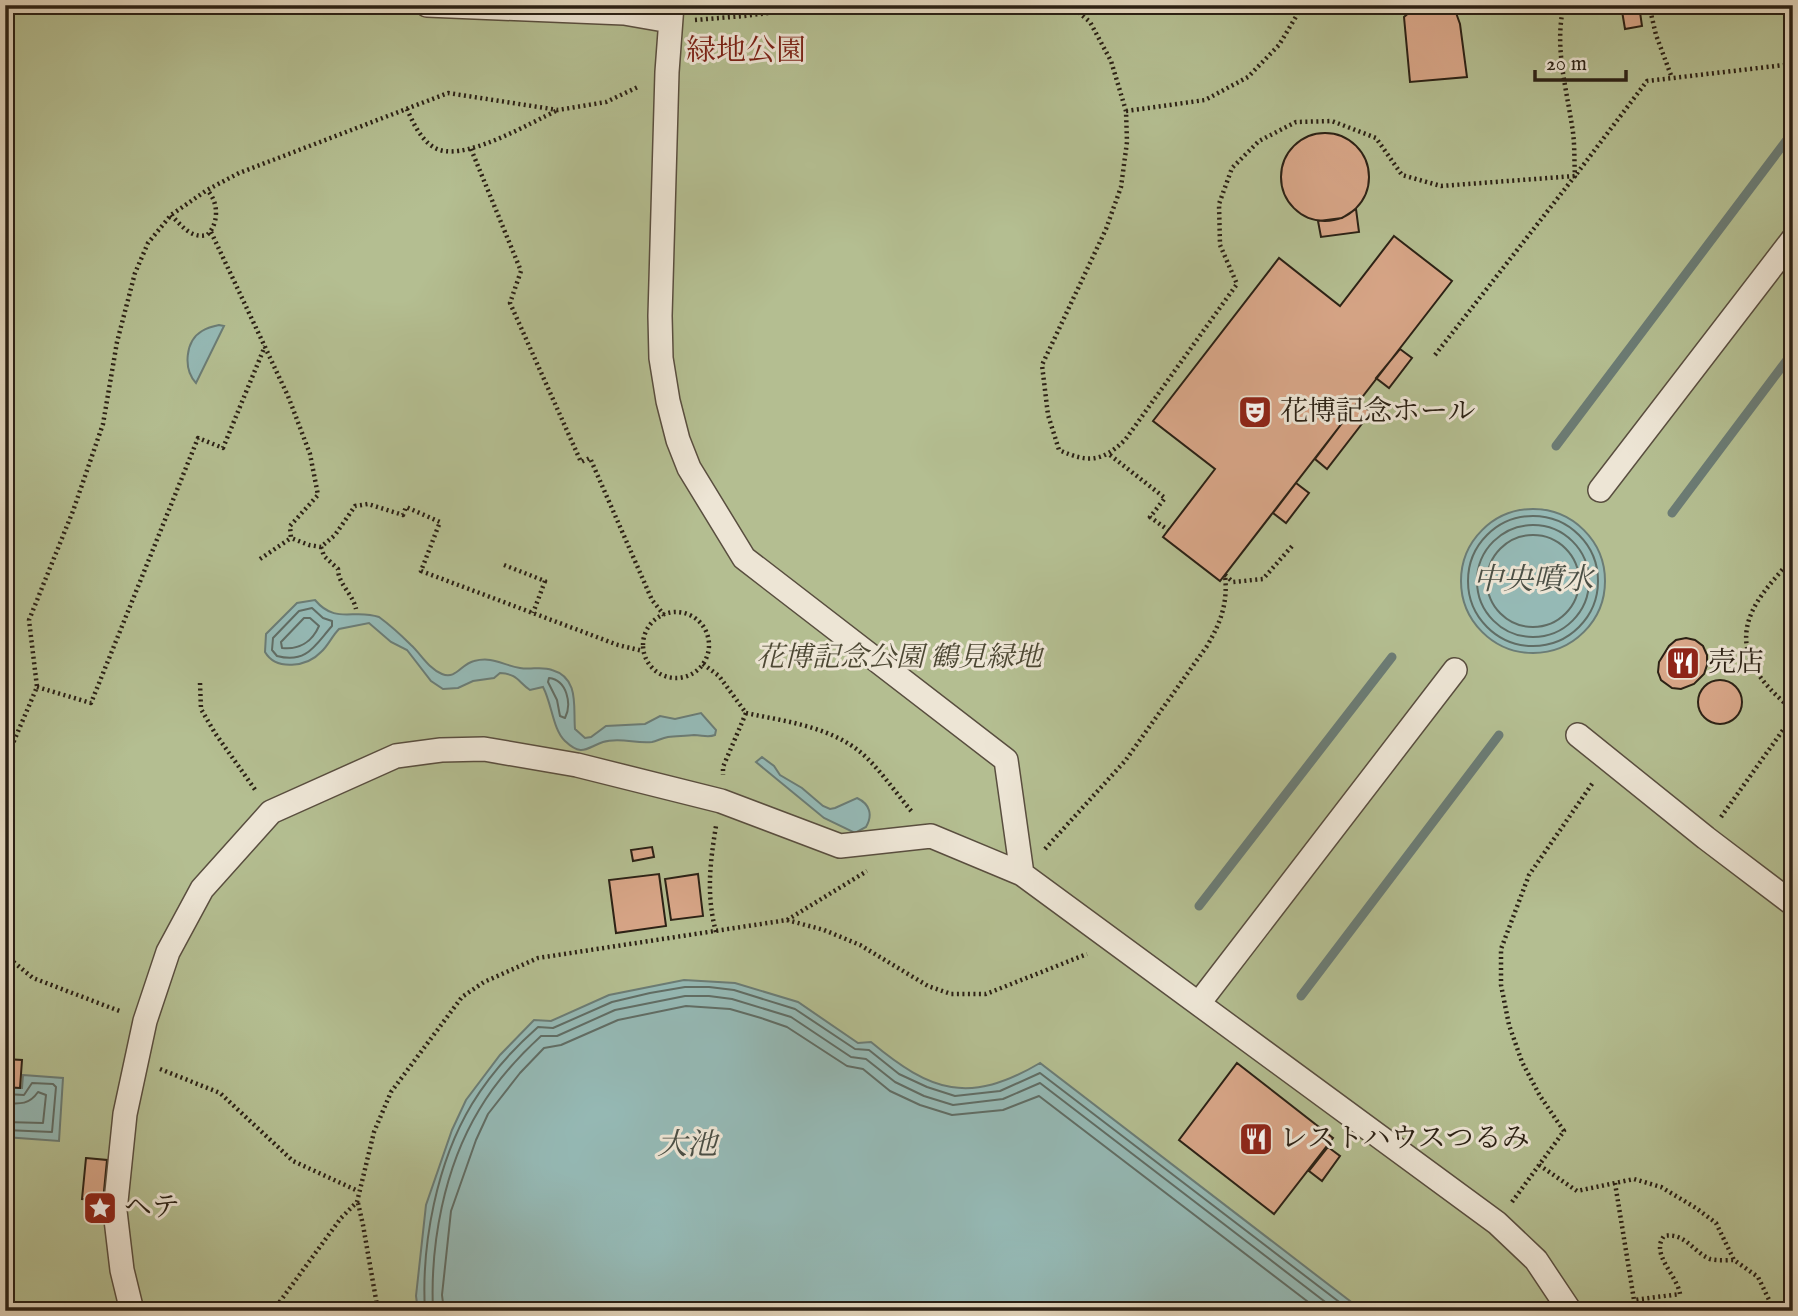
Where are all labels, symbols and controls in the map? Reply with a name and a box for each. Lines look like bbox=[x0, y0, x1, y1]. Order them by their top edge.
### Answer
district label: 緑地公園 bbox=[686, 33, 806, 71]
scale bar bbox=[1535, 38, 1626, 82]
text: 20 m bbox=[1546, 51, 1587, 78]
theatre icon: 花博記念ホール bbox=[1236, 393, 1274, 431]
place label: 花博記念ホール bbox=[1280, 395, 1475, 430]
water label: 中央噴水 bbox=[1473, 562, 1596, 600]
park label: 花博記念公園 鶴見緑地 bbox=[756, 641, 1045, 676]
restaurant icon: 売店 bbox=[1664, 644, 1702, 682]
place label: 売店 bbox=[1708, 646, 1764, 681]
restaurant icon: レストハウスつるみ bbox=[1237, 1120, 1275, 1158]
place label: レストハウスつるみ bbox=[1280, 1122, 1530, 1157]
water label: 大池 bbox=[657, 1127, 720, 1165]
place icon: ヘテ bbox=[81, 1189, 119, 1227]
place label: ヘテ bbox=[124, 1191, 180, 1226]

